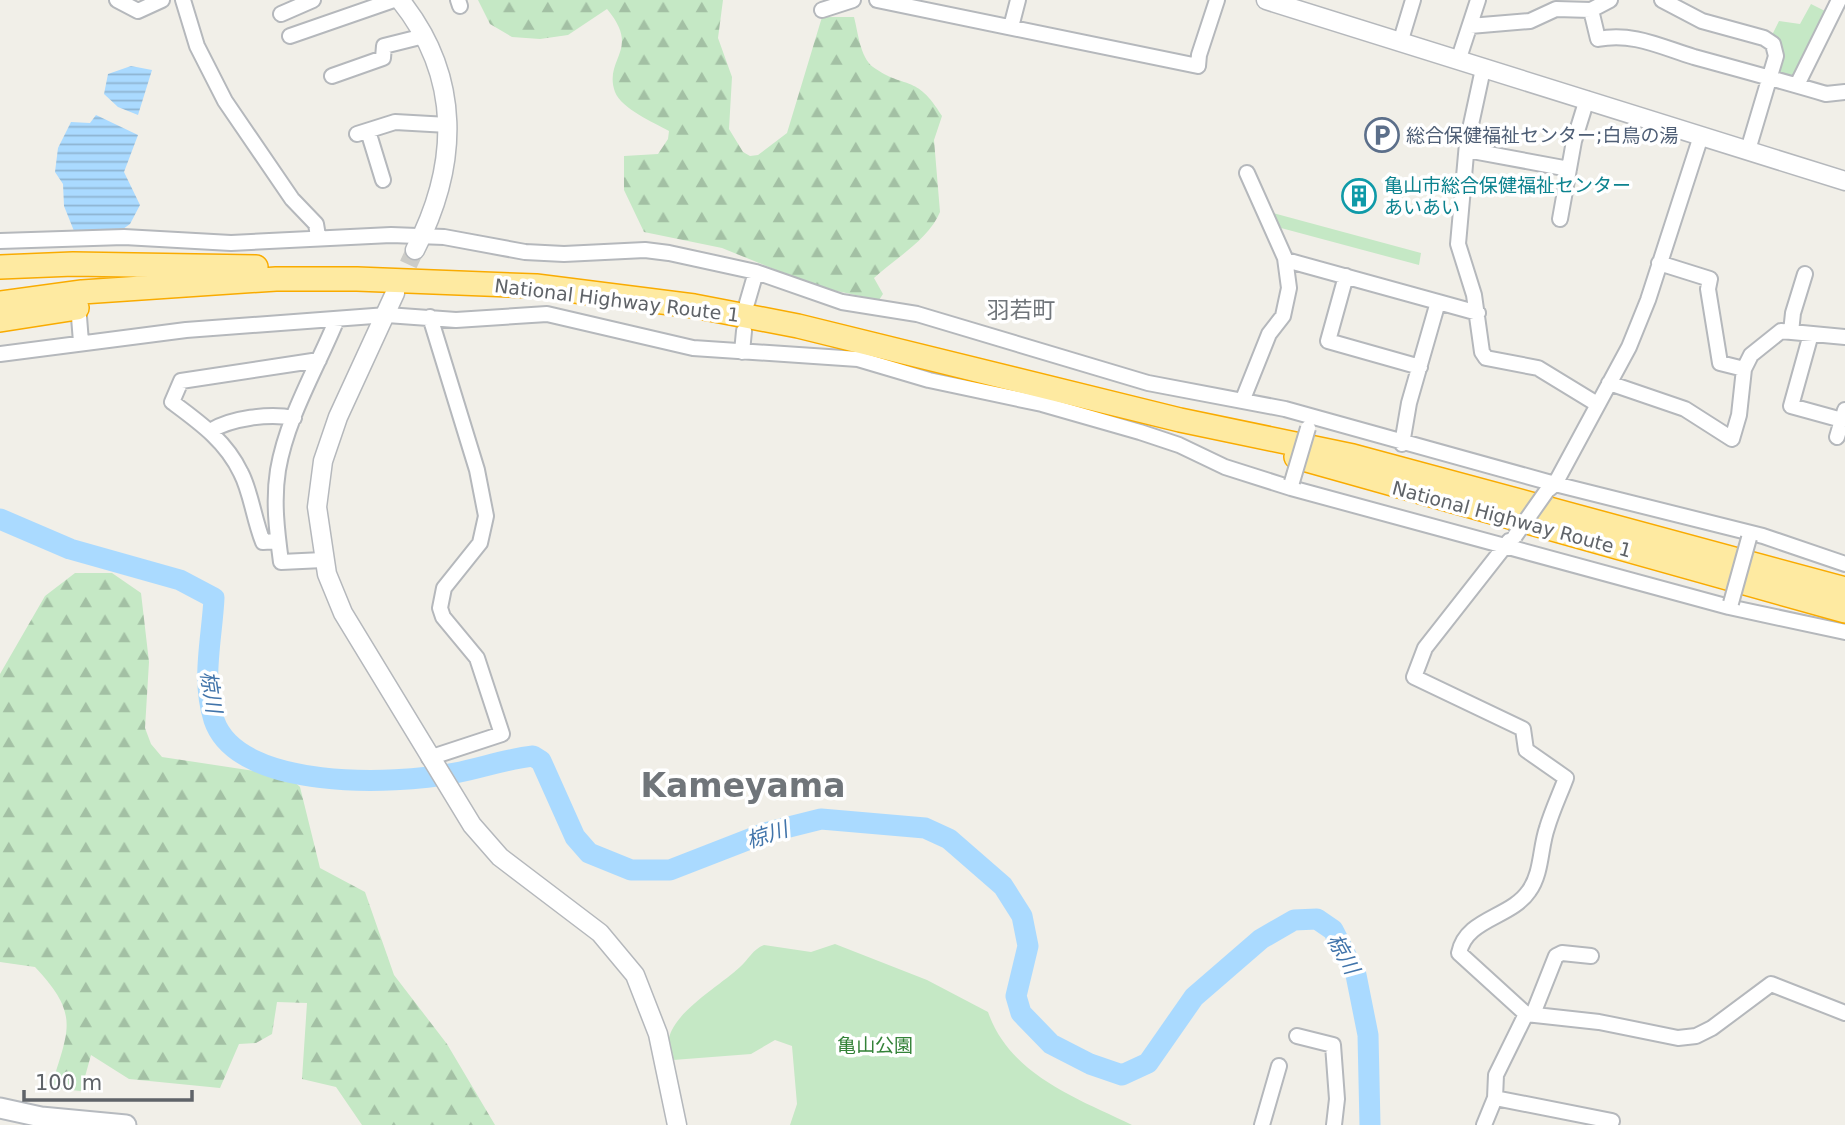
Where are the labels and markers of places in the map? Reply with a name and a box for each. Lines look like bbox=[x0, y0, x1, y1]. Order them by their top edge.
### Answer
parking icon: 総合保健福祉センター;白鳥の湯 bbox=[1363, 116, 1401, 154]
place label: 総合保健福祉センター;白鳥の湯 bbox=[1406, 124, 1678, 146]
place label: 亀山市総合保健福祉センター あいあい bbox=[1384, 174, 1631, 218]
building icon: 亀山市総合保健福祉センター あいあい bbox=[1340, 177, 1378, 215]

